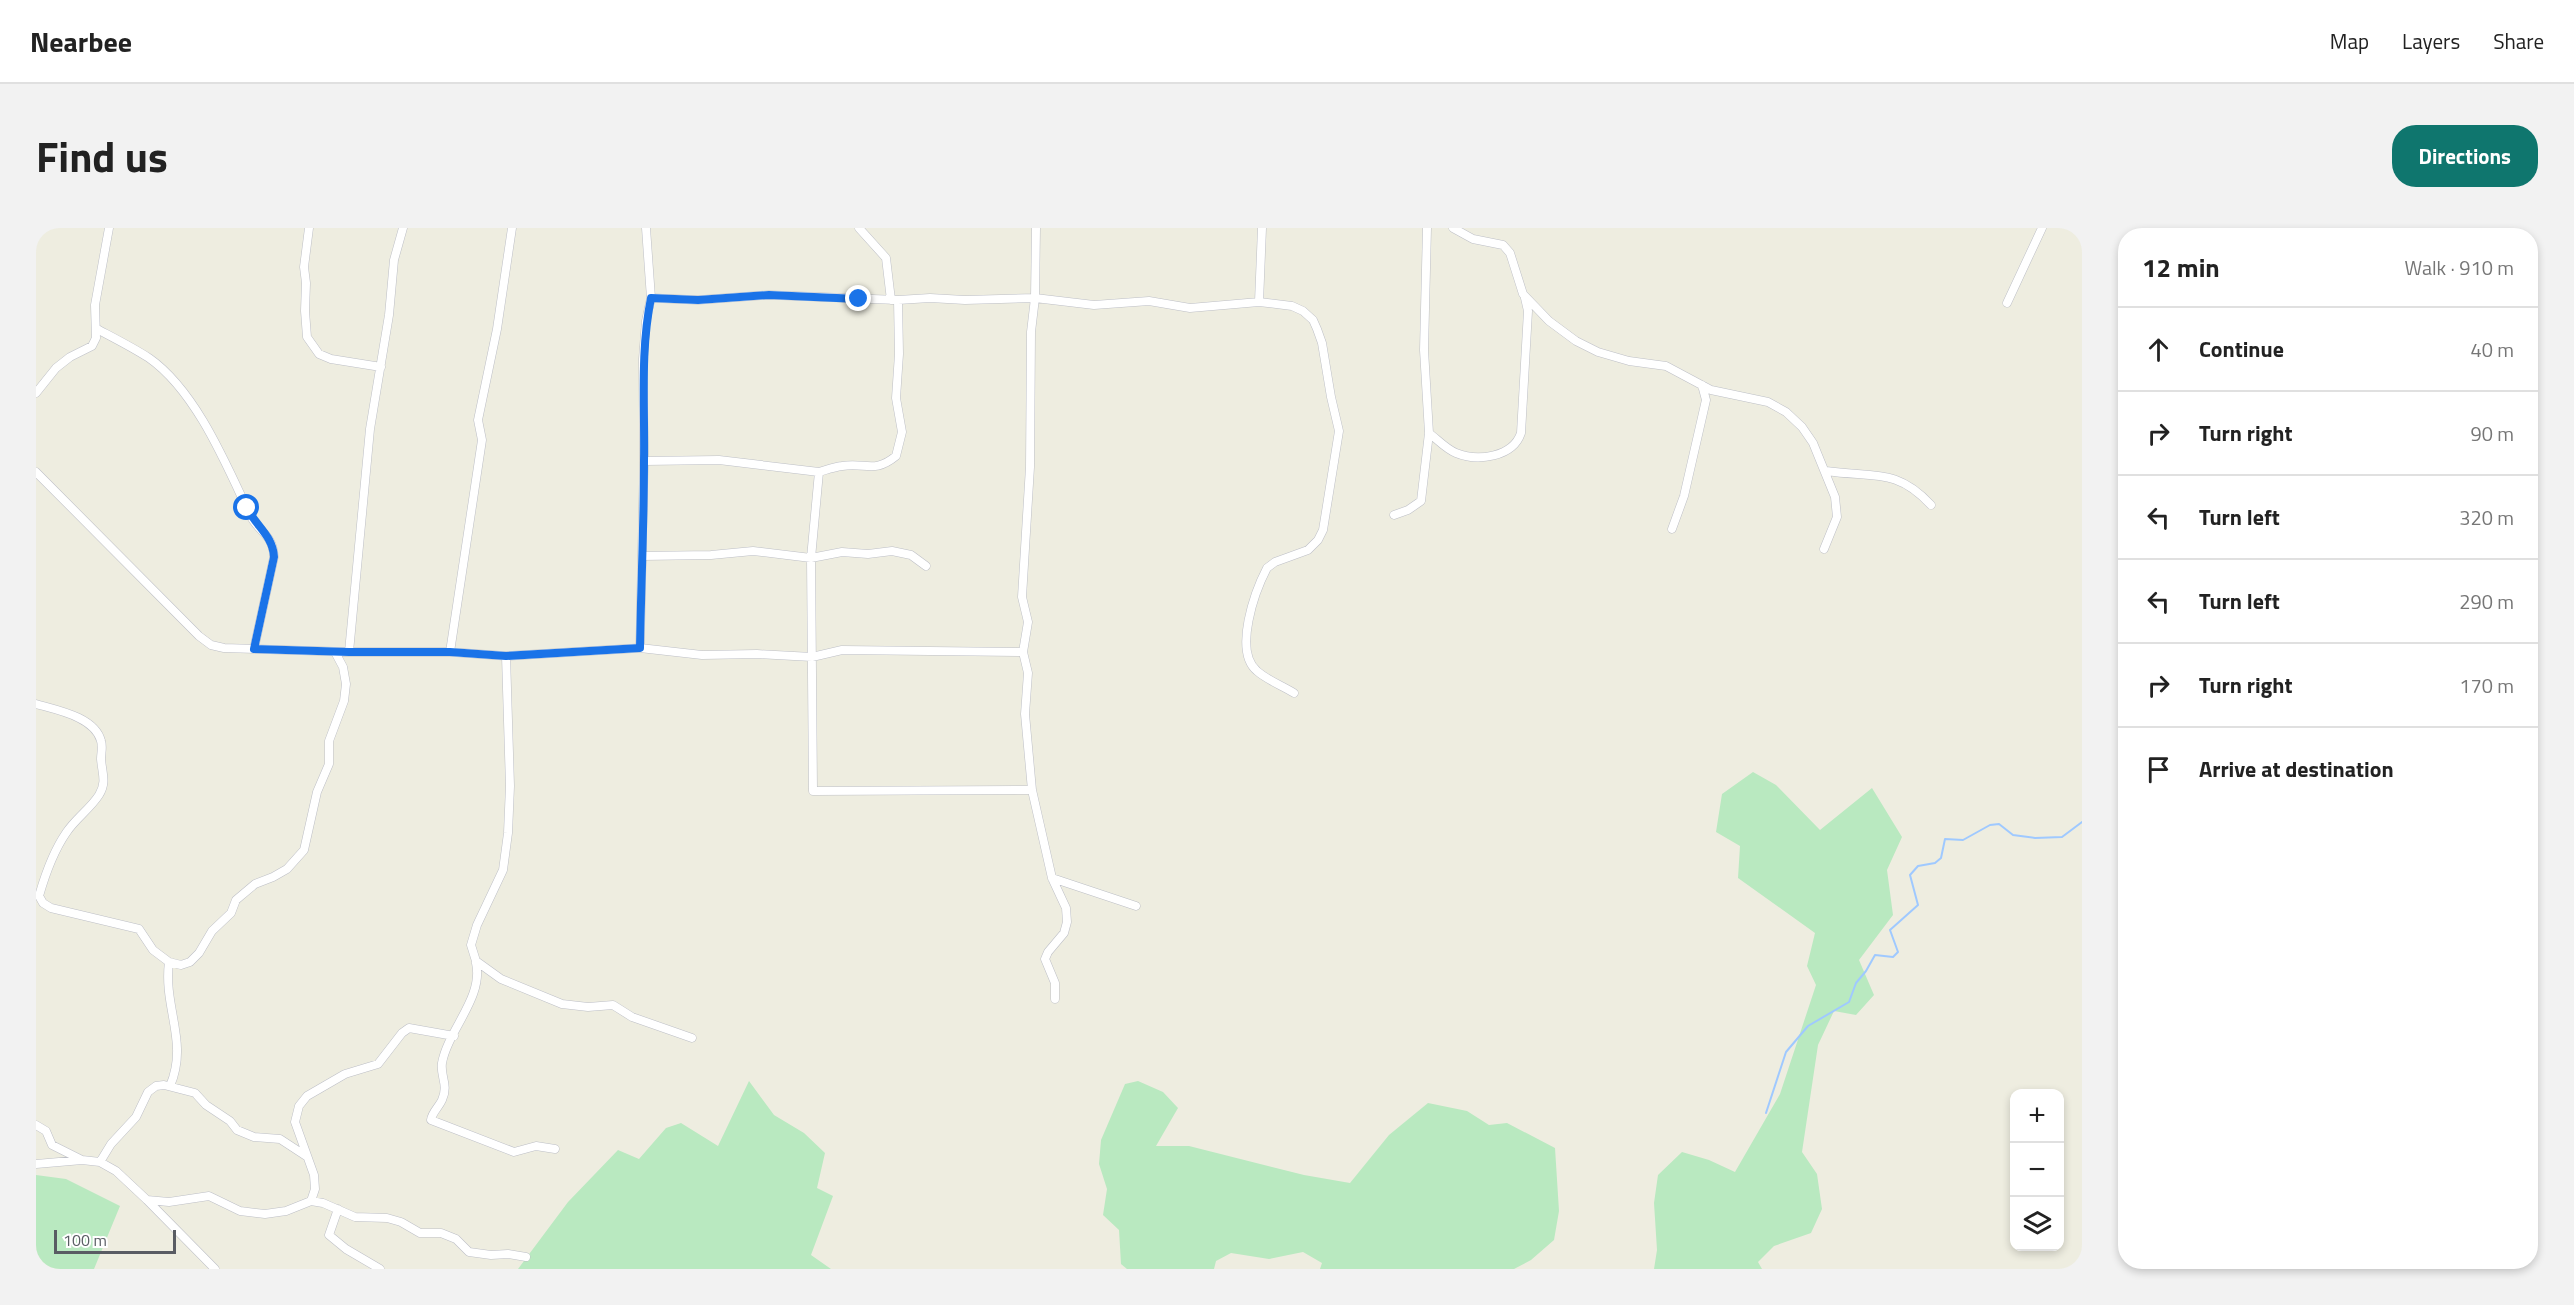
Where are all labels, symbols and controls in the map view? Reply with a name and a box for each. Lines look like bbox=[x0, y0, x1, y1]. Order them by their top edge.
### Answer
text: Nearbee bbox=[30, 20, 132, 63]
text: Map bbox=[2330, 25, 2369, 57]
text: Layers bbox=[2402, 25, 2460, 57]
text: Share bbox=[2493, 25, 2544, 57]
text: Find us bbox=[36, 124, 168, 188]
button: Directions bbox=[2392, 125, 2538, 187]
text: 12 min bbox=[2142, 248, 2220, 287]
text: Walk · 910 m bbox=[2405, 252, 2514, 283]
route end bbox=[845, 285, 871, 311]
text: Continue bbox=[2199, 332, 2284, 366]
icon: ahead bbox=[2142, 333, 2175, 366]
text: 40 m bbox=[2470, 334, 2514, 365]
text: Turn right bbox=[2199, 416, 2293, 450]
icon: right bbox=[2142, 417, 2175, 450]
text: 90 m bbox=[2470, 418, 2514, 449]
route start bbox=[233, 494, 259, 520]
text: Turn left bbox=[2199, 500, 2280, 534]
icon: left bbox=[2142, 501, 2175, 534]
text: 320 m bbox=[2459, 502, 2514, 533]
text: Turn left bbox=[2199, 584, 2280, 618]
icon: left bbox=[2142, 585, 2175, 618]
text: 290 m bbox=[2459, 586, 2514, 617]
text: Turn right bbox=[2199, 668, 2293, 702]
icon: right bbox=[2142, 669, 2175, 702]
text: 170 m bbox=[2459, 670, 2514, 701]
text: Arrive at destination bbox=[2199, 752, 2394, 786]
icon: arrive bbox=[2142, 753, 2175, 786]
map controls bbox=[2010, 1089, 2064, 1251]
button: + bbox=[2010, 1089, 2064, 1143]
button: − bbox=[2010, 1143, 2064, 1197]
button: layers bbox=[2010, 1197, 2064, 1251]
scale bar bbox=[54, 1227, 176, 1254]
text: 100 m bbox=[63, 1228, 107, 1252]

